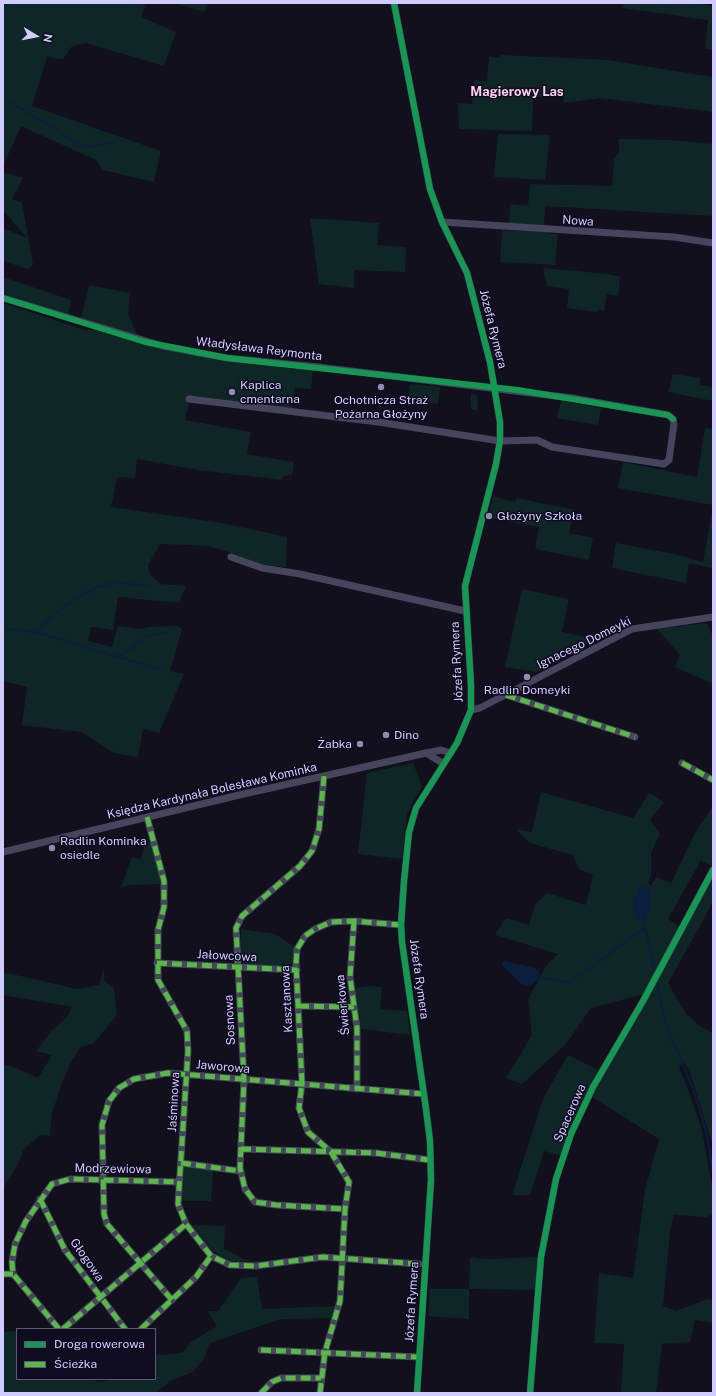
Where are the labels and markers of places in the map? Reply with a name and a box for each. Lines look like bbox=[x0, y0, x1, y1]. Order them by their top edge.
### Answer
place label: Kaplica cmentarna bbox=[240, 378, 300, 406]
marker: Ochotnicza Straż Pożarna Głożyny bbox=[376, 382, 386, 392]
marker: Kaplica cmentarna bbox=[227, 387, 237, 397]
place label: Ochotnicza Straż Pożarna Głożyny bbox=[334, 393, 428, 421]
place label: Głożyny Szkoła bbox=[497, 509, 582, 523]
marker: Głożyny Szkoła bbox=[484, 511, 494, 521]
marker: Radlin Domeyki bbox=[522, 672, 532, 682]
place label: Radlin Domeyki bbox=[484, 683, 570, 697]
place label: Dino bbox=[394, 728, 419, 742]
marker: Dino bbox=[381, 730, 391, 740]
place label: Żabka bbox=[317, 737, 352, 751]
marker: Żabka bbox=[355, 739, 365, 749]
place label: Radlin Kominka osiedle bbox=[60, 834, 147, 862]
marker: Radlin Kominka osiedle bbox=[47, 843, 57, 853]

